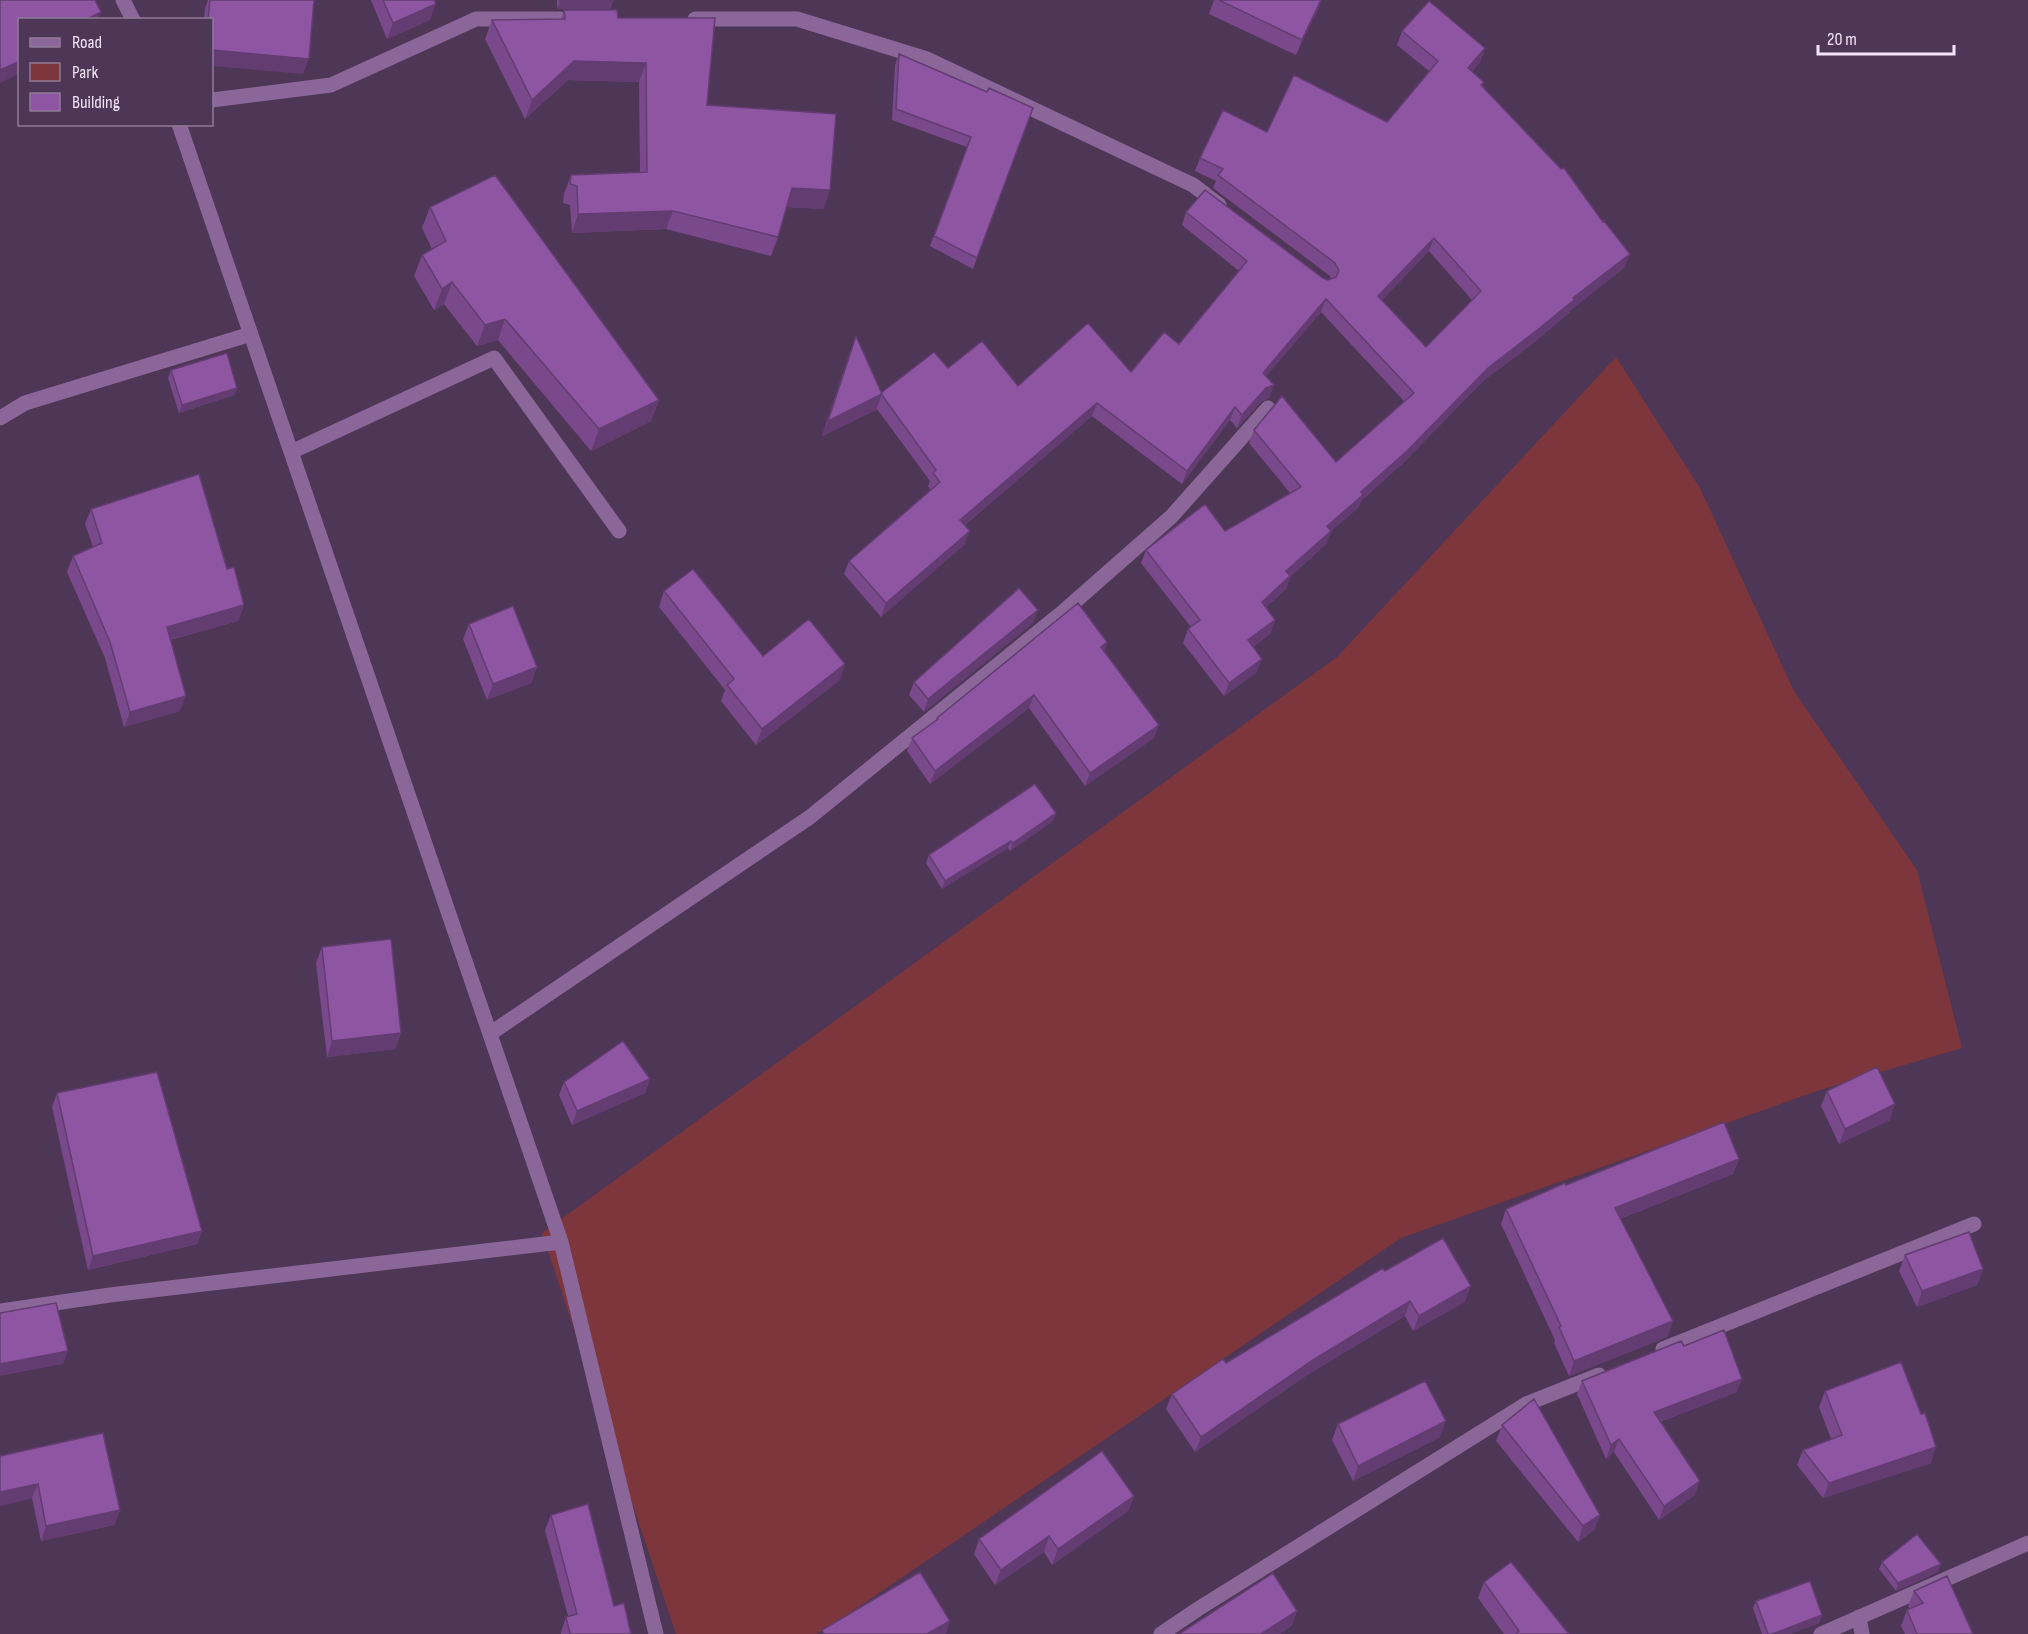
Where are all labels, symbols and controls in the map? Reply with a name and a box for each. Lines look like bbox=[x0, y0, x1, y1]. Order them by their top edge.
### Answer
legend bbox=[18, 18, 213, 126]
scale bar bbox=[1818, 18, 1954, 56]
text: 20 m bbox=[1827, 29, 1857, 50]
text: Road bbox=[72, 32, 102, 53]
text: Park bbox=[72, 62, 98, 83]
text: Building bbox=[72, 92, 120, 113]

